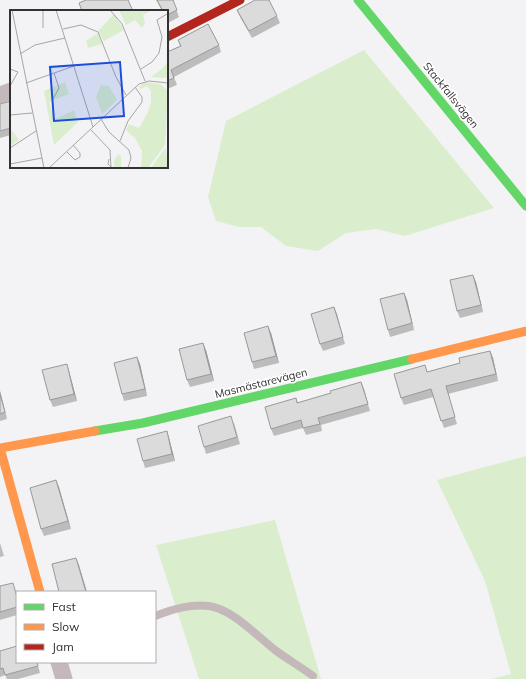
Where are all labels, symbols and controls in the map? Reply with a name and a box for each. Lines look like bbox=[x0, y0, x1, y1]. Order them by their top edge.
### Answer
inset map bbox=[10, 10, 168, 168]
street label: Stackfallsvägen bbox=[420, 59, 482, 131]
street label: Masmästarevägen bbox=[213, 365, 309, 401]
legend bbox=[16, 591, 156, 663]
text: Fast bbox=[52, 599, 76, 614]
text: Slow bbox=[52, 619, 80, 634]
text: Jam bbox=[52, 639, 74, 654]

